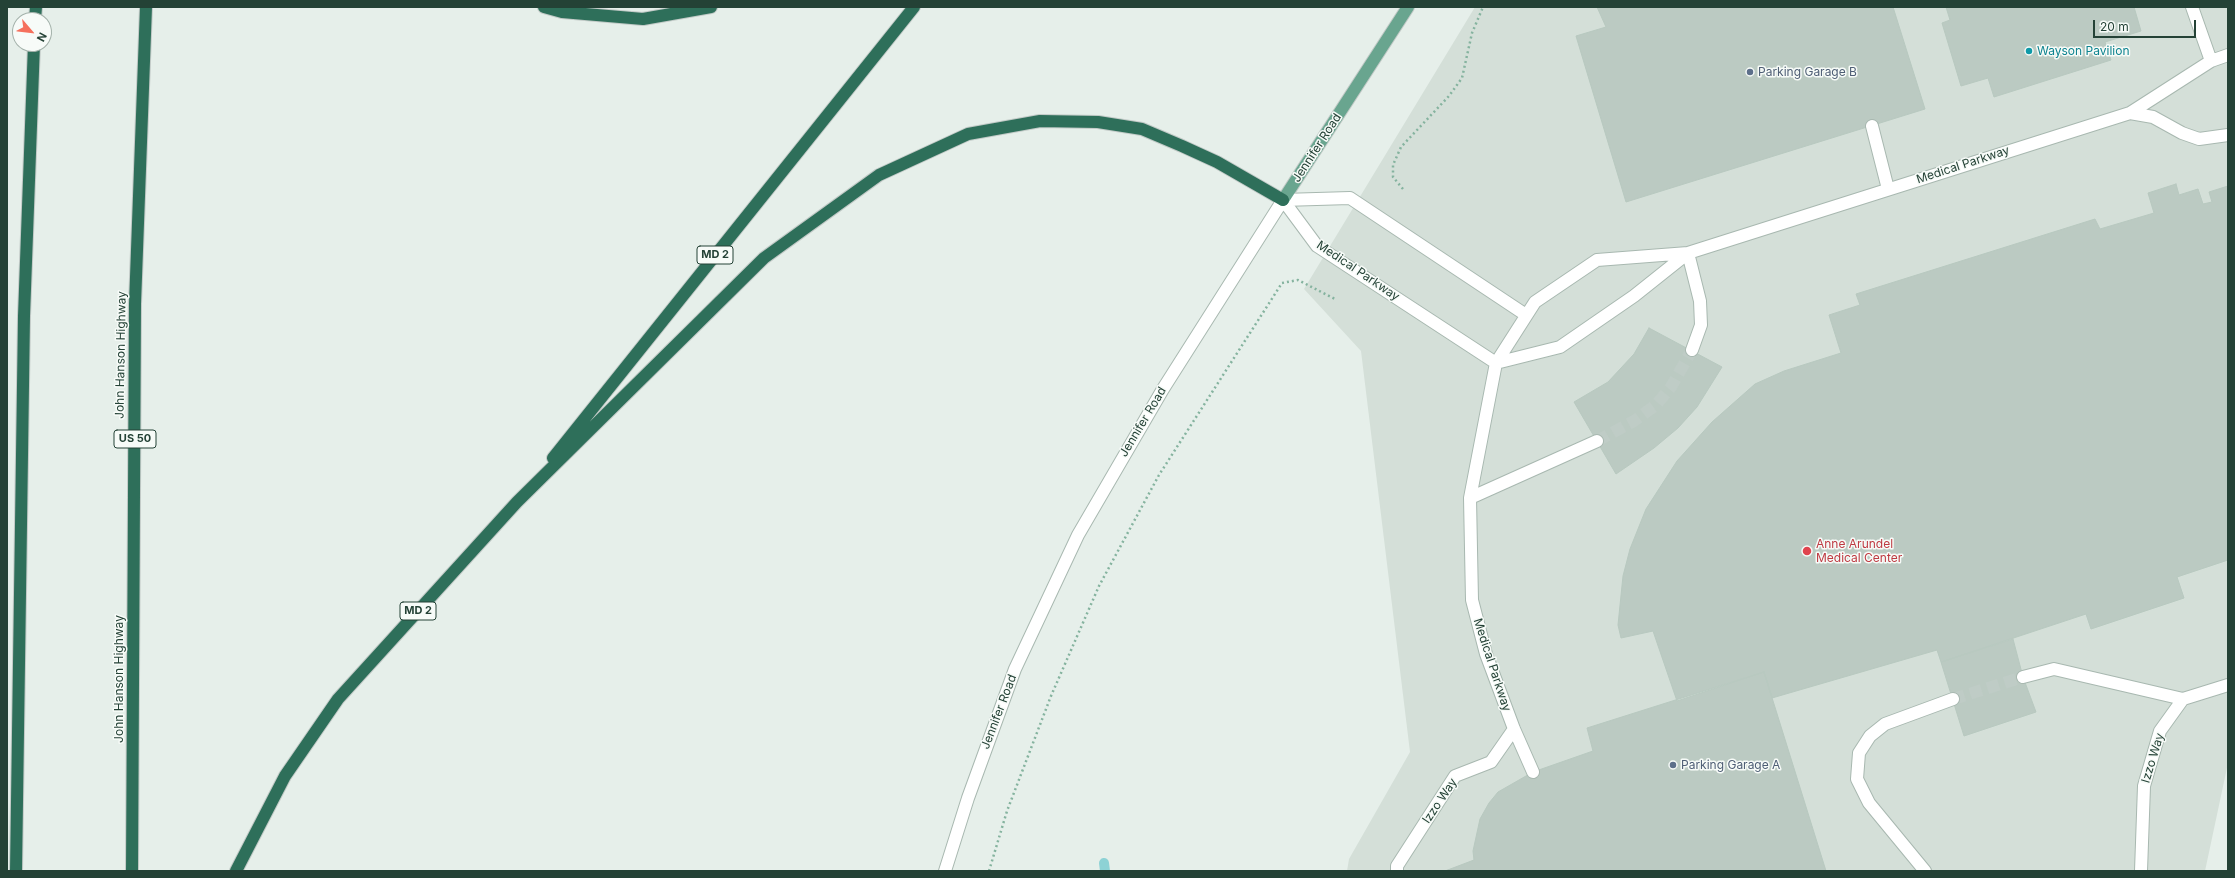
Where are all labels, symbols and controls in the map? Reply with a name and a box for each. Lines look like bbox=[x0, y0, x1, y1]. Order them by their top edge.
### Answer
north arrow bbox=[12, 12, 52, 52]
scale bar bbox=[2095, 12, 2198, 38]
text: 20 m bbox=[2100, 19, 2129, 34]
text: N bbox=[34, 30, 50, 44]
place label: Wayson Pavilion bbox=[2037, 44, 2129, 58]
marker: Wayson Pavilion bbox=[2024, 46, 2034, 56]
place label: Parking Garage B bbox=[1758, 65, 1857, 79]
marker: Parking Garage B bbox=[1745, 67, 1755, 77]
street label: Jennifer Road bbox=[1289, 111, 1345, 185]
street label: Medical Parkway bbox=[1915, 143, 2011, 187]
street label: Medical Parkway bbox=[1314, 238, 1402, 304]
road number: MD 2 bbox=[697, 246, 733, 264]
street label: John Hanson Highway bbox=[113, 291, 129, 419]
street label: Jennifer Road bbox=[1117, 384, 1169, 460]
road number: US 50 bbox=[114, 430, 156, 448]
place label: Anne Arundel Medical Center bbox=[1816, 537, 1902, 565]
marker: Anne Arundel Medical Center bbox=[1801, 545, 1813, 557]
road number: MD 2 bbox=[400, 602, 436, 620]
street label: John Hanson Highway bbox=[112, 615, 126, 743]
street label: Medical Parkway bbox=[1470, 617, 1514, 713]
street label: Jennifer Road bbox=[978, 673, 1020, 751]
street label: Izzo Way bbox=[2139, 731, 2167, 785]
place label: Parking Garage A bbox=[1681, 758, 1780, 772]
marker: Parking Garage A bbox=[1668, 760, 1678, 770]
street label: Izzo Way bbox=[1420, 776, 1460, 826]

